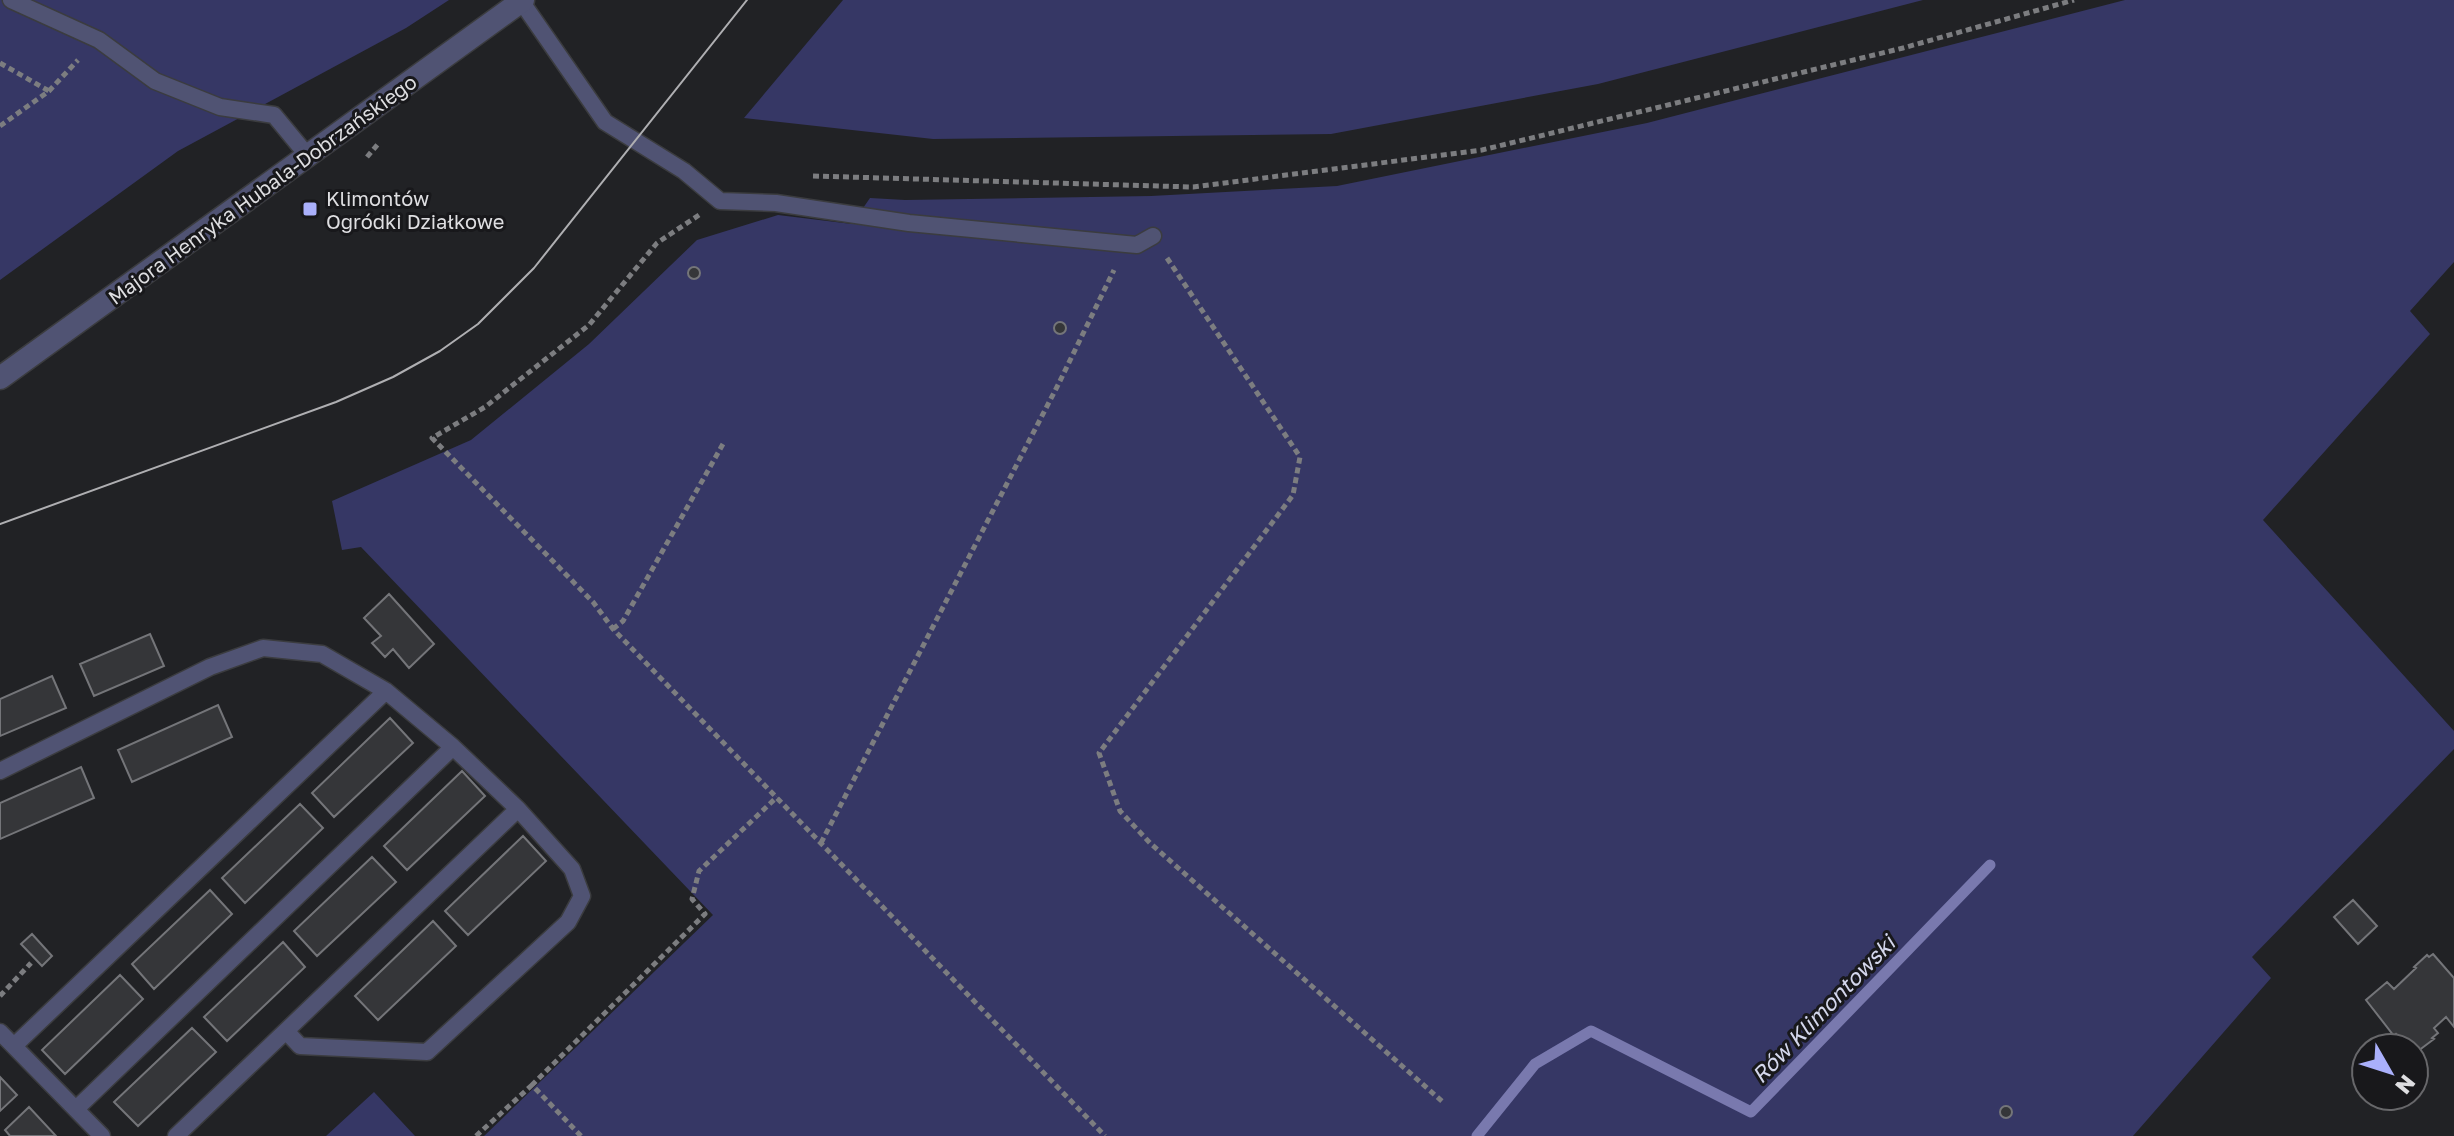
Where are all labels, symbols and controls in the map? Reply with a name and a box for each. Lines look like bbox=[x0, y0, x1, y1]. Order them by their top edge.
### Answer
street label: Majora Henryka Hubala-Dobrzańskiego bbox=[103, 69, 421, 309]
place label: Klimontów Ogródki Działkowe bbox=[326, 186, 504, 233]
marker: Klimontów Ogródki Działkowe bbox=[301, 200, 319, 218]
water label: Rów Klimontowski bbox=[1746, 927, 1902, 1088]
north arrow bbox=[2350, 1032, 2430, 1112]
text: N bbox=[2390, 1070, 2422, 1100]

